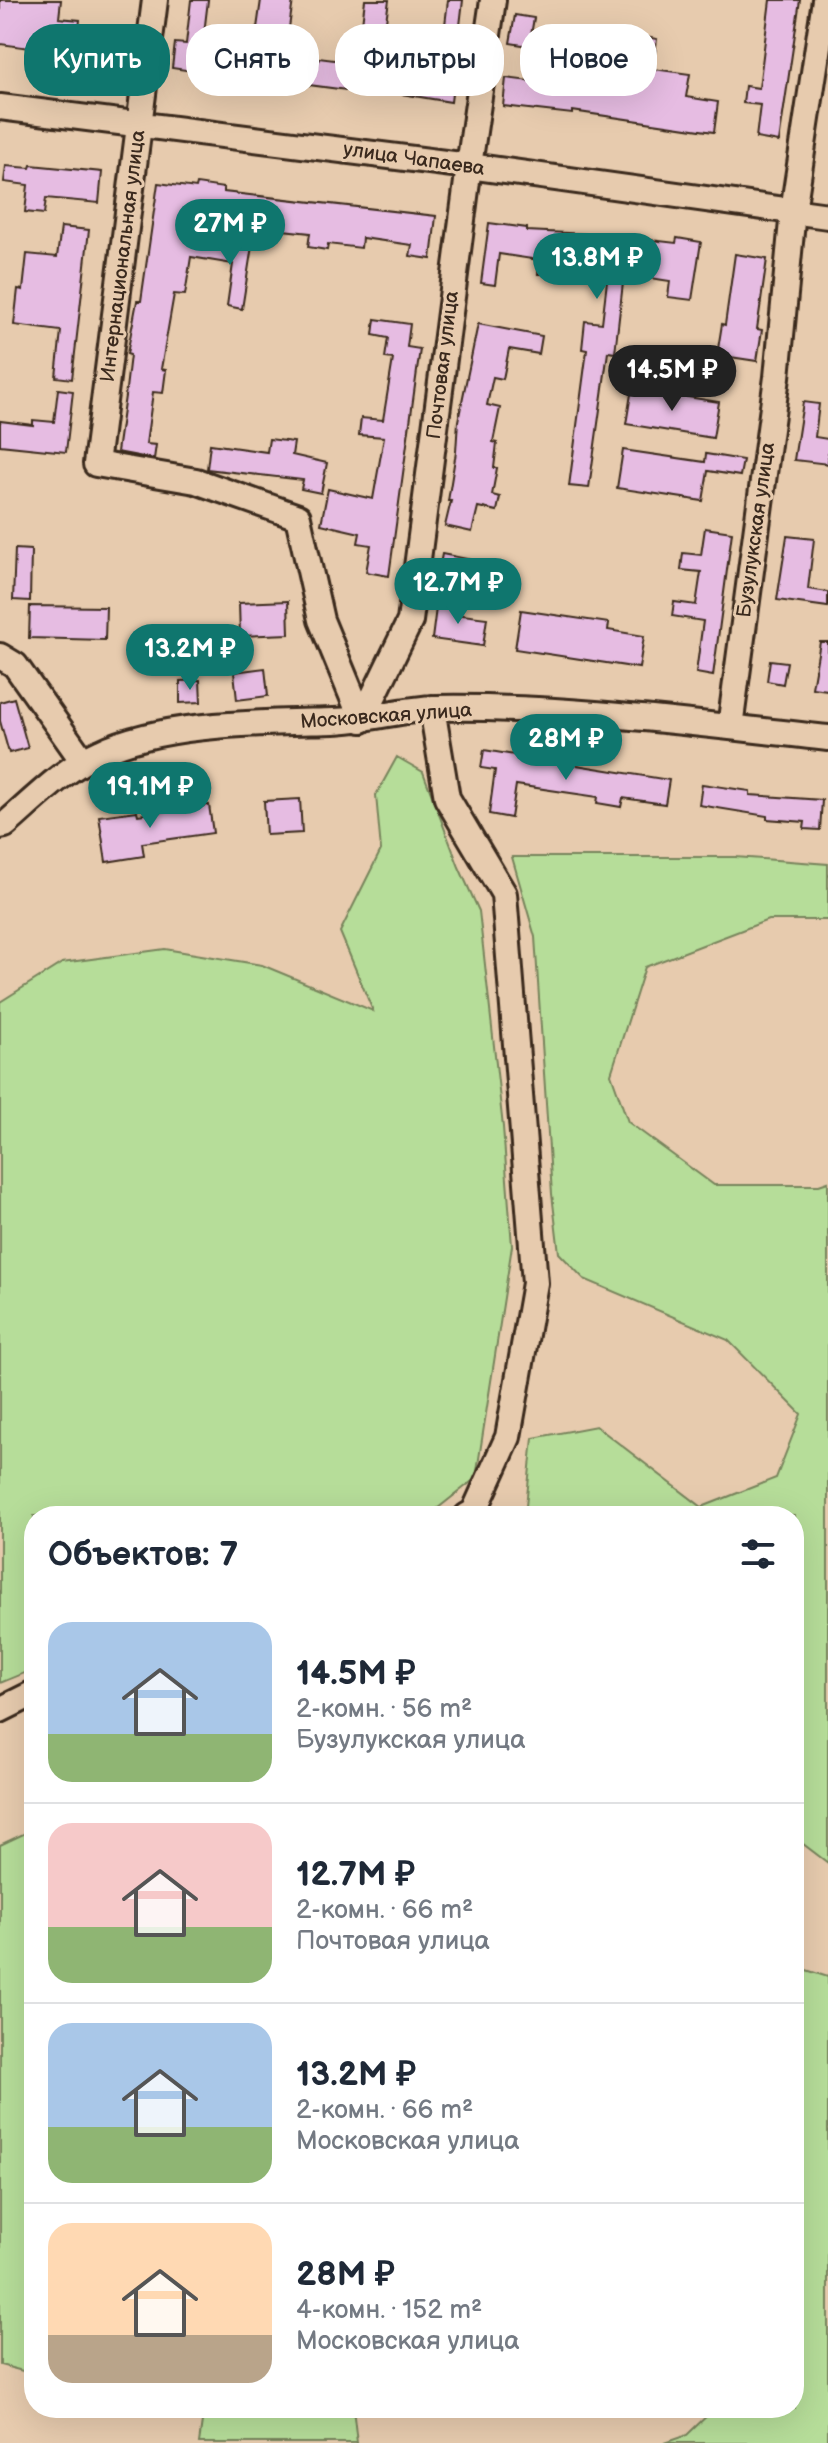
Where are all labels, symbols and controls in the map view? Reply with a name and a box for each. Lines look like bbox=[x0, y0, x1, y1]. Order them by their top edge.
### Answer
chip: Купить bbox=[24, 24, 170, 96]
chip: Снять bbox=[186, 24, 319, 96]
chip: Фильтры bbox=[335, 24, 504, 96]
chip: Новое bbox=[520, 24, 657, 96]
street label: Интернациональная улица bbox=[96, 128, 150, 383]
street label: улица Чапаева bbox=[342, 137, 486, 181]
pin: 27M ₽ bbox=[174, 199, 286, 267]
text: 27M ₽ bbox=[193, 209, 267, 240]
pin: 13.8M ₽ bbox=[523, 233, 671, 301]
text: 13.8M ₽ bbox=[551, 243, 643, 274]
street label: Почтовая улица bbox=[422, 289, 464, 441]
pin: 14.5M ₽ bbox=[598, 345, 746, 413]
text: 14.5M ₽ bbox=[626, 355, 718, 386]
street label: Бузулукская улица bbox=[732, 441, 780, 619]
pin: 12.7M ₽ bbox=[384, 558, 532, 626]
text: 12.7M ₽ bbox=[412, 568, 504, 599]
pin: 13.2M ₽ bbox=[116, 624, 264, 692]
text: 13.2M ₽ bbox=[144, 634, 236, 665]
street label: Московская улица bbox=[299, 698, 473, 734]
pin: 28M ₽ bbox=[510, 714, 622, 782]
text: 28M ₽ bbox=[528, 724, 604, 755]
pin: 19.1M ₽ bbox=[76, 762, 224, 830]
text: 19.1M ₽ bbox=[106, 772, 194, 803]
icon: filters bbox=[736, 1532, 780, 1576]
text: Объектов: 7 bbox=[48, 1534, 238, 1575]
text: 14.5M ₽ bbox=[296, 1653, 416, 1694]
icon: home bbox=[112, 1654, 208, 1750]
text: 2-комн. · 56 m² bbox=[296, 1694, 472, 1725]
text: Бузулукская улица bbox=[296, 1725, 526, 1756]
text: 12.7M ₽ bbox=[296, 1854, 415, 1895]
icon: home bbox=[112, 1855, 208, 1951]
text: 2-комн. · 66 m² bbox=[296, 1895, 473, 1926]
text: Почтовая улица bbox=[296, 1926, 490, 1957]
text: 13.2M ₽ bbox=[296, 2054, 416, 2095]
icon: home bbox=[112, 2055, 208, 2151]
text: 2-комн. · 66 m² bbox=[296, 2095, 473, 2126]
text: Московская улица bbox=[296, 2126, 520, 2157]
text: 28M ₽ bbox=[296, 2254, 395, 2295]
icon: home bbox=[112, 2255, 208, 2351]
text: 4-комн. · 152 m² bbox=[296, 2295, 482, 2326]
text: Московская улица bbox=[296, 2326, 520, 2357]

